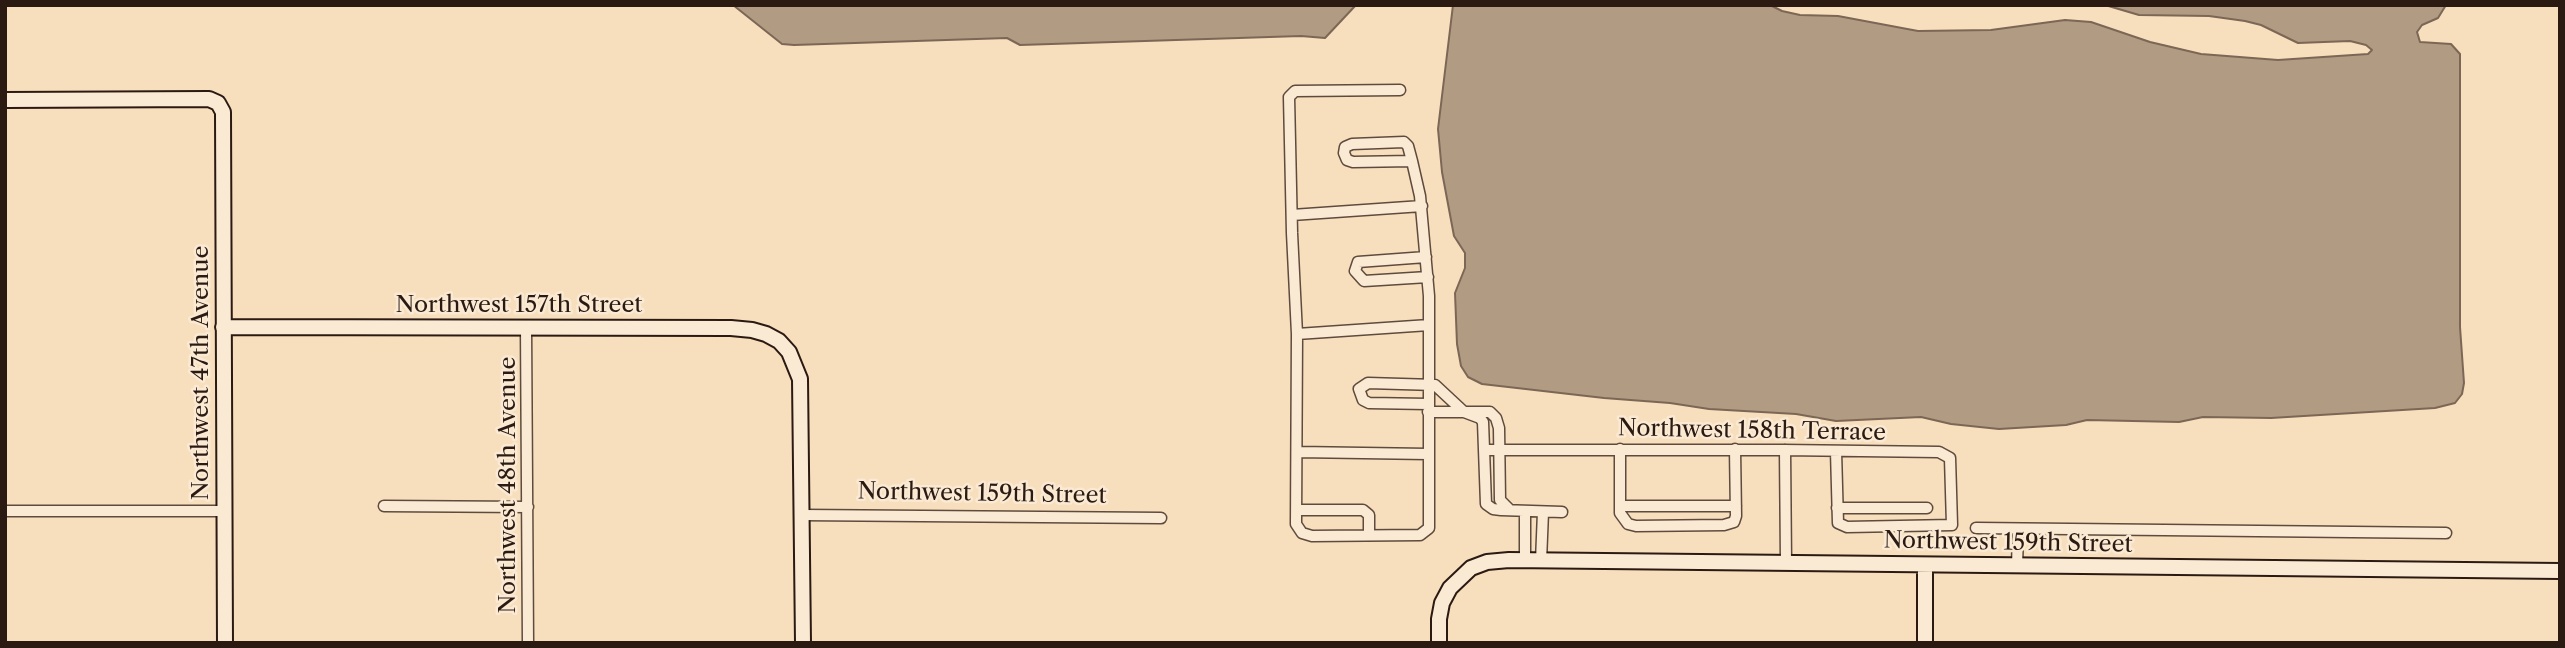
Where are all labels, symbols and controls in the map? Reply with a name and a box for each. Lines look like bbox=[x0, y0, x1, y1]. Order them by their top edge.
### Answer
street label: Northwest 47th Avenue bbox=[187, 246, 215, 500]
street label: Northwest 157th Street bbox=[396, 291, 642, 319]
street label: Northwest 48th Avenue bbox=[494, 357, 522, 613]
street label: Northwest 158th Terrace bbox=[1618, 415, 1886, 447]
street label: Northwest 159th Street bbox=[857, 478, 1107, 510]
street label: Northwest 159th Street bbox=[1883, 527, 2133, 559]

